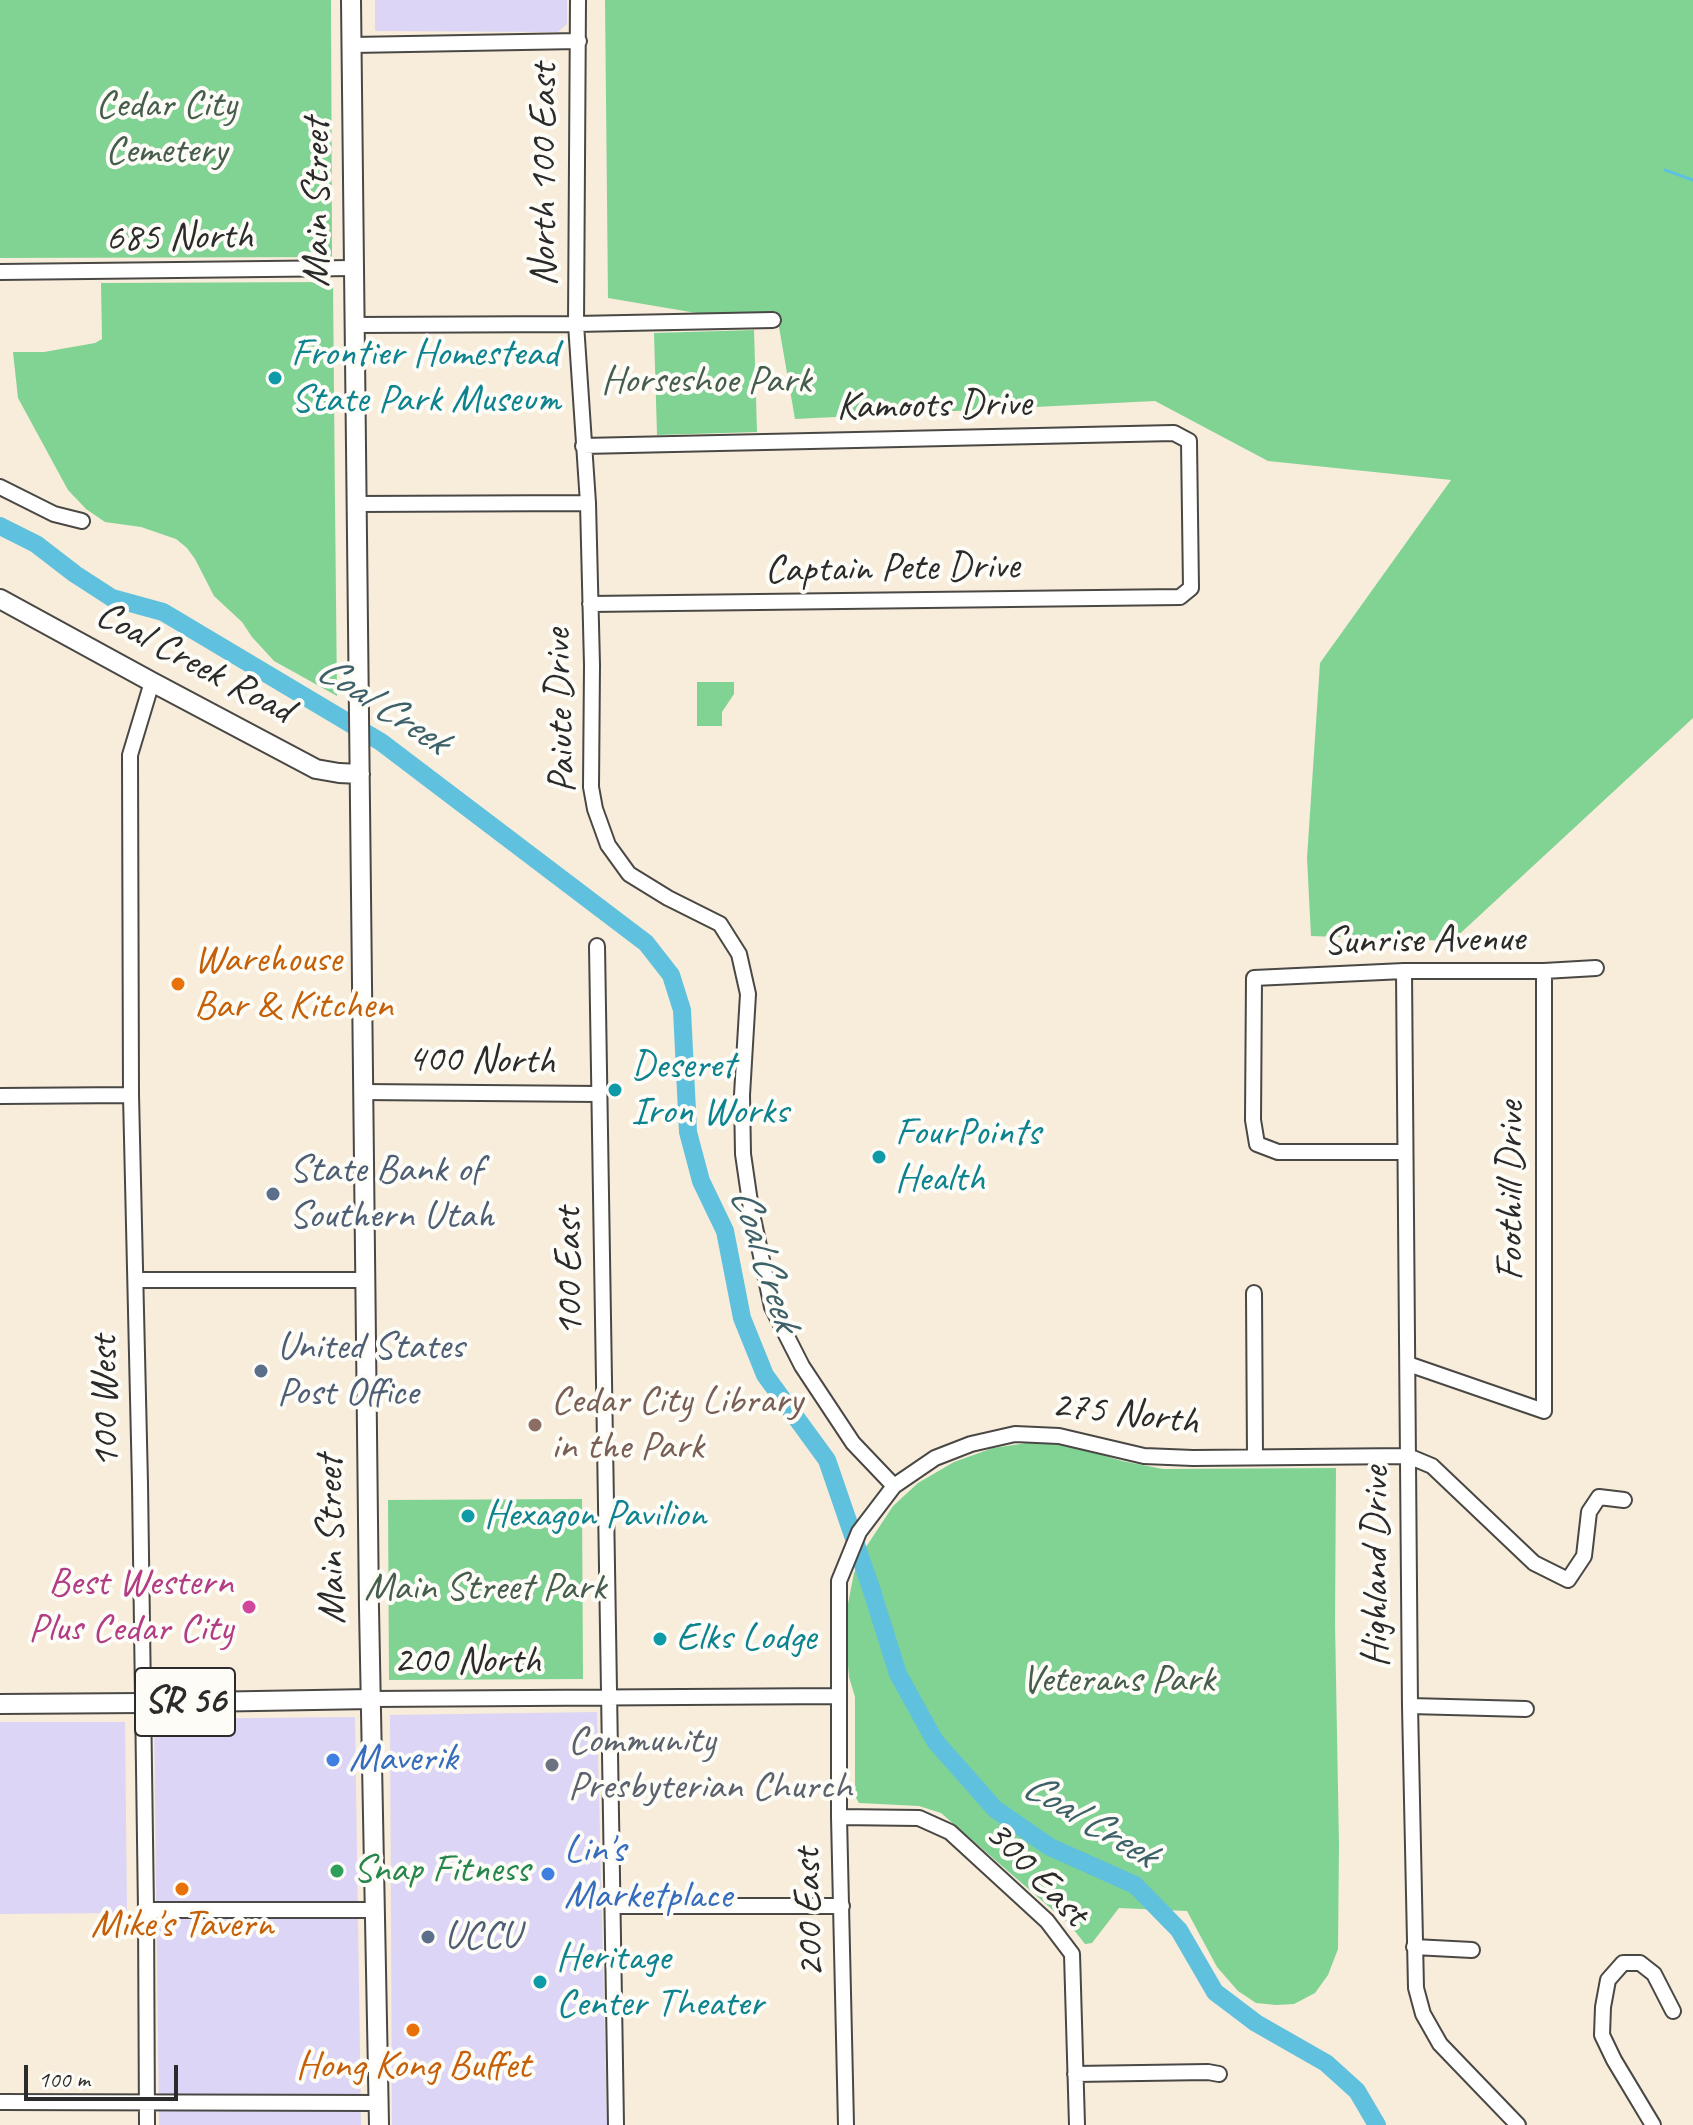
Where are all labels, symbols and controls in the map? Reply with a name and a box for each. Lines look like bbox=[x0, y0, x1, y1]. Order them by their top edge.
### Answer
street label: North 100 East bbox=[521, 64, 569, 286]
park label: Cedar City Cemetery bbox=[96, 82, 236, 176]
street label: Main Street bbox=[294, 119, 342, 287]
street label: 685 North bbox=[105, 213, 253, 263]
place label: Frontier Homestead State Park Museum bbox=[291, 331, 560, 425]
park label: Horseshoe Park bbox=[601, 358, 811, 406]
marker: Frontier Homestead State Park Museum bbox=[266, 369, 284, 387]
street label: Kamoots Drive bbox=[836, 380, 1032, 432]
street label: Captain Pete Drive bbox=[764, 543, 1020, 595]
street label: Coal Creek Road bbox=[87, 591, 301, 735]
street label: Paiute Drive bbox=[534, 628, 588, 794]
water label: Coal Creek bbox=[307, 645, 457, 767]
street label: Sunrise Avenue bbox=[1323, 915, 1525, 967]
place label: Warehouse Bar & Kitchen bbox=[194, 937, 393, 1031]
marker: Warehouse Bar & Kitchen bbox=[169, 975, 187, 993]
street label: 400 North bbox=[407, 1036, 555, 1086]
place label: Deseret Iron Works bbox=[631, 1043, 788, 1137]
marker: Deseret Iron Works bbox=[606, 1081, 624, 1099]
street label: Foothill Drive bbox=[1488, 1101, 1536, 1281]
place label: FourPoints Health bbox=[895, 1110, 1040, 1204]
place label: State Bank of Southern Utah bbox=[289, 1147, 494, 1241]
marker: FourPoints Health bbox=[870, 1148, 888, 1166]
water label: Coal Creek bbox=[717, 1182, 811, 1336]
marker: State Bank of Southern Utah bbox=[264, 1185, 282, 1203]
street label: 100 East bbox=[545, 1207, 595, 1337]
place label: United States Post Office bbox=[277, 1324, 464, 1418]
street label: 100 West bbox=[81, 1335, 131, 1469]
marker: United States Post Office bbox=[252, 1362, 270, 1380]
place label: Cedar City Library in the Park bbox=[551, 1378, 802, 1472]
street label: 275 North bbox=[1049, 1381, 1201, 1447]
marker: Cedar City Library in the Park bbox=[526, 1416, 544, 1434]
street label: Main Street bbox=[307, 1455, 357, 1625]
street label: Highland Drive bbox=[1353, 1467, 1401, 1667]
place label: Hexagon Pavilion bbox=[484, 1492, 706, 1540]
marker: Hexagon Pavilion bbox=[459, 1507, 477, 1525]
place label: Best Western Plus Cedar City bbox=[28, 1560, 233, 1654]
park label: Main Street Park bbox=[364, 1565, 606, 1613]
marker: Best Western Plus Cedar City bbox=[240, 1598, 258, 1616]
place label: Elks Lodge bbox=[676, 1615, 816, 1663]
marker: Elks Lodge bbox=[651, 1630, 669, 1648]
street label: 200 North bbox=[393, 1638, 541, 1686]
park label: Veterans Park bbox=[1021, 1657, 1215, 1705]
road number: SR 56 bbox=[135, 1668, 235, 1736]
place label: Community Presbyterian Church bbox=[568, 1718, 852, 1812]
place label: Maverik bbox=[349, 1736, 457, 1784]
marker: Maverik bbox=[324, 1751, 342, 1769]
marker: Community Presbyterian Church bbox=[543, 1756, 561, 1774]
water label: Coal Creek bbox=[1013, 1762, 1165, 1880]
street label: 300 East bbox=[974, 1811, 1098, 1937]
place label: Lin's Marketplace bbox=[564, 1827, 732, 1921]
place label: Snap Fitness bbox=[353, 1847, 529, 1895]
street label: 200 East bbox=[784, 1848, 836, 1978]
marker: Snap Fitness bbox=[328, 1862, 346, 1880]
marker: Lin's Marketplace bbox=[539, 1865, 557, 1883]
marker: Mike's Tavern bbox=[173, 1880, 191, 1898]
place label: Mike's Tavern bbox=[91, 1902, 273, 1950]
place label: UCCU bbox=[444, 1913, 520, 1961]
marker: UCCU bbox=[419, 1928, 437, 1946]
place label: Heritage Center Theater bbox=[556, 1935, 764, 2029]
marker: Heritage Center Theater bbox=[531, 1973, 549, 1991]
marker: Hong Kong Buffet bbox=[404, 2021, 422, 2039]
place label: Hong Kong Buffet bbox=[296, 2043, 530, 2091]
scale bar bbox=[28, 2049, 182, 2099]
text: 100 m bbox=[38, 2064, 90, 2094]

